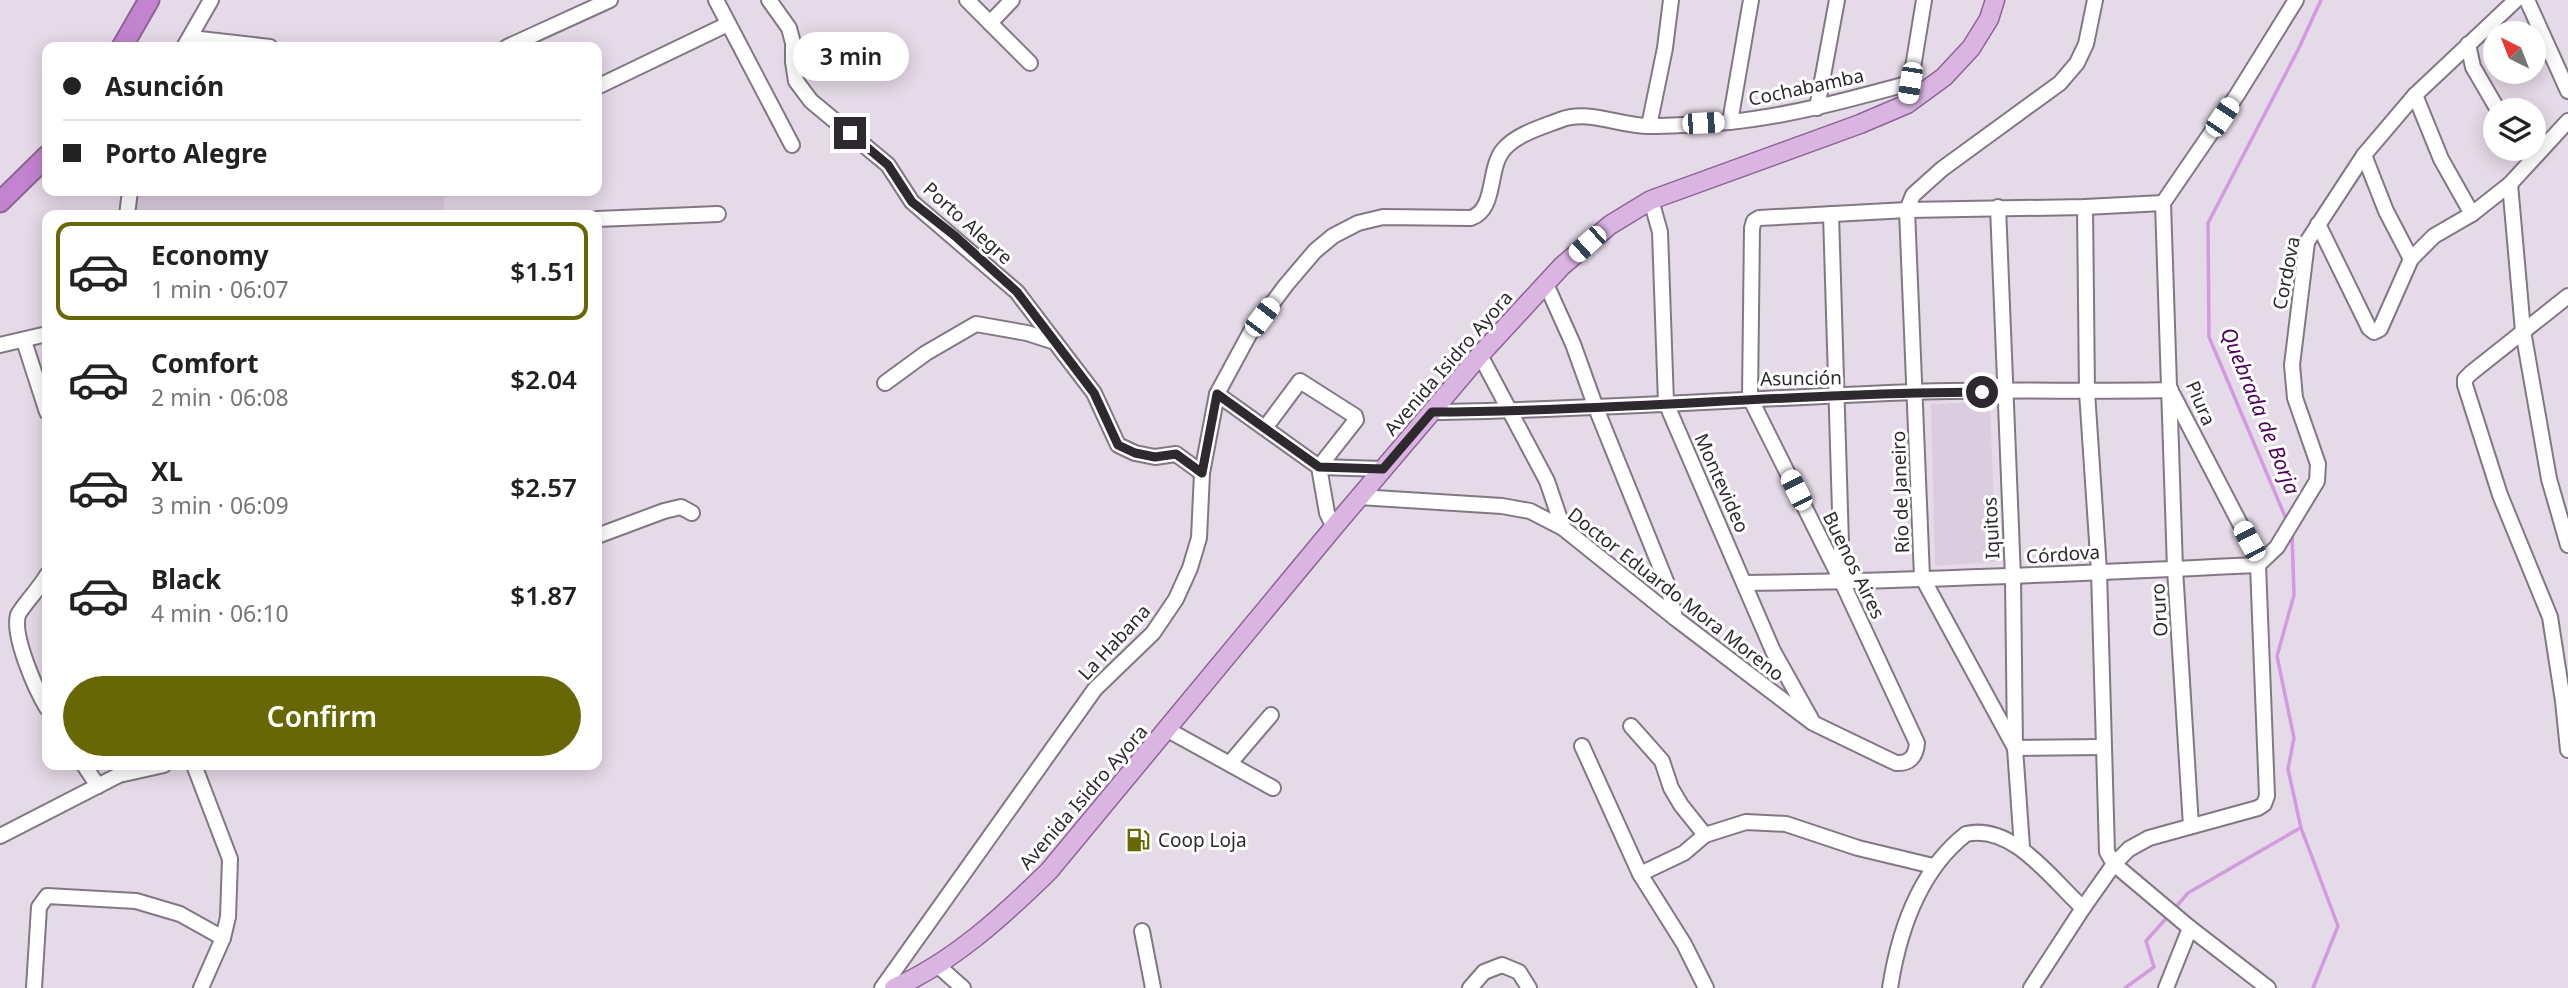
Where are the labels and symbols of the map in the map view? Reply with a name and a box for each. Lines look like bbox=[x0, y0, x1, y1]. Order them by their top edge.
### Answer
north arrow bbox=[2483, 21, 2546, 84]
callout: 3 min bbox=[792, 32, 908, 80]
car bbox=[1897, 61, 1924, 105]
street label: Cochabamba bbox=[1746, 62, 1866, 112]
car bbox=[2202, 94, 2243, 140]
car bbox=[1682, 111, 1725, 135]
route end bbox=[834, 117, 866, 149]
street label: Porto Alegre bbox=[918, 176, 1018, 270]
car bbox=[1565, 222, 1610, 266]
street label: Cordova bbox=[2266, 234, 2306, 312]
street label: Avenida Isidro Ayora bbox=[1378, 285, 1518, 441]
car bbox=[1241, 294, 1284, 340]
water label: Quebrada de Borja bbox=[2215, 323, 2307, 498]
street label: Asunción bbox=[1760, 364, 1842, 392]
route start bbox=[1966, 376, 1998, 408]
street label: Piura bbox=[2180, 377, 2222, 429]
street label: Montevideo bbox=[1689, 429, 1755, 537]
street label: Río de Janeiro bbox=[1885, 430, 1915, 554]
car bbox=[1778, 467, 1815, 513]
street label: Iquitos bbox=[1976, 496, 2006, 560]
street label: Doctor Eduardo Mora Moreno bbox=[1562, 501, 1790, 687]
street label: Buenos Aires bbox=[1817, 507, 1891, 623]
car bbox=[2230, 518, 2269, 564]
street label: Córdova bbox=[2025, 538, 2101, 570]
street label: Oruro bbox=[2144, 582, 2174, 638]
street label: La Habana bbox=[1072, 598, 1156, 686]
street label: Avenida Isidro Ayora bbox=[1013, 719, 1153, 875]
fuel station icon: Coop Loja bbox=[1124, 826, 1152, 854]
place label: Coop Loja bbox=[1158, 827, 1247, 853]

